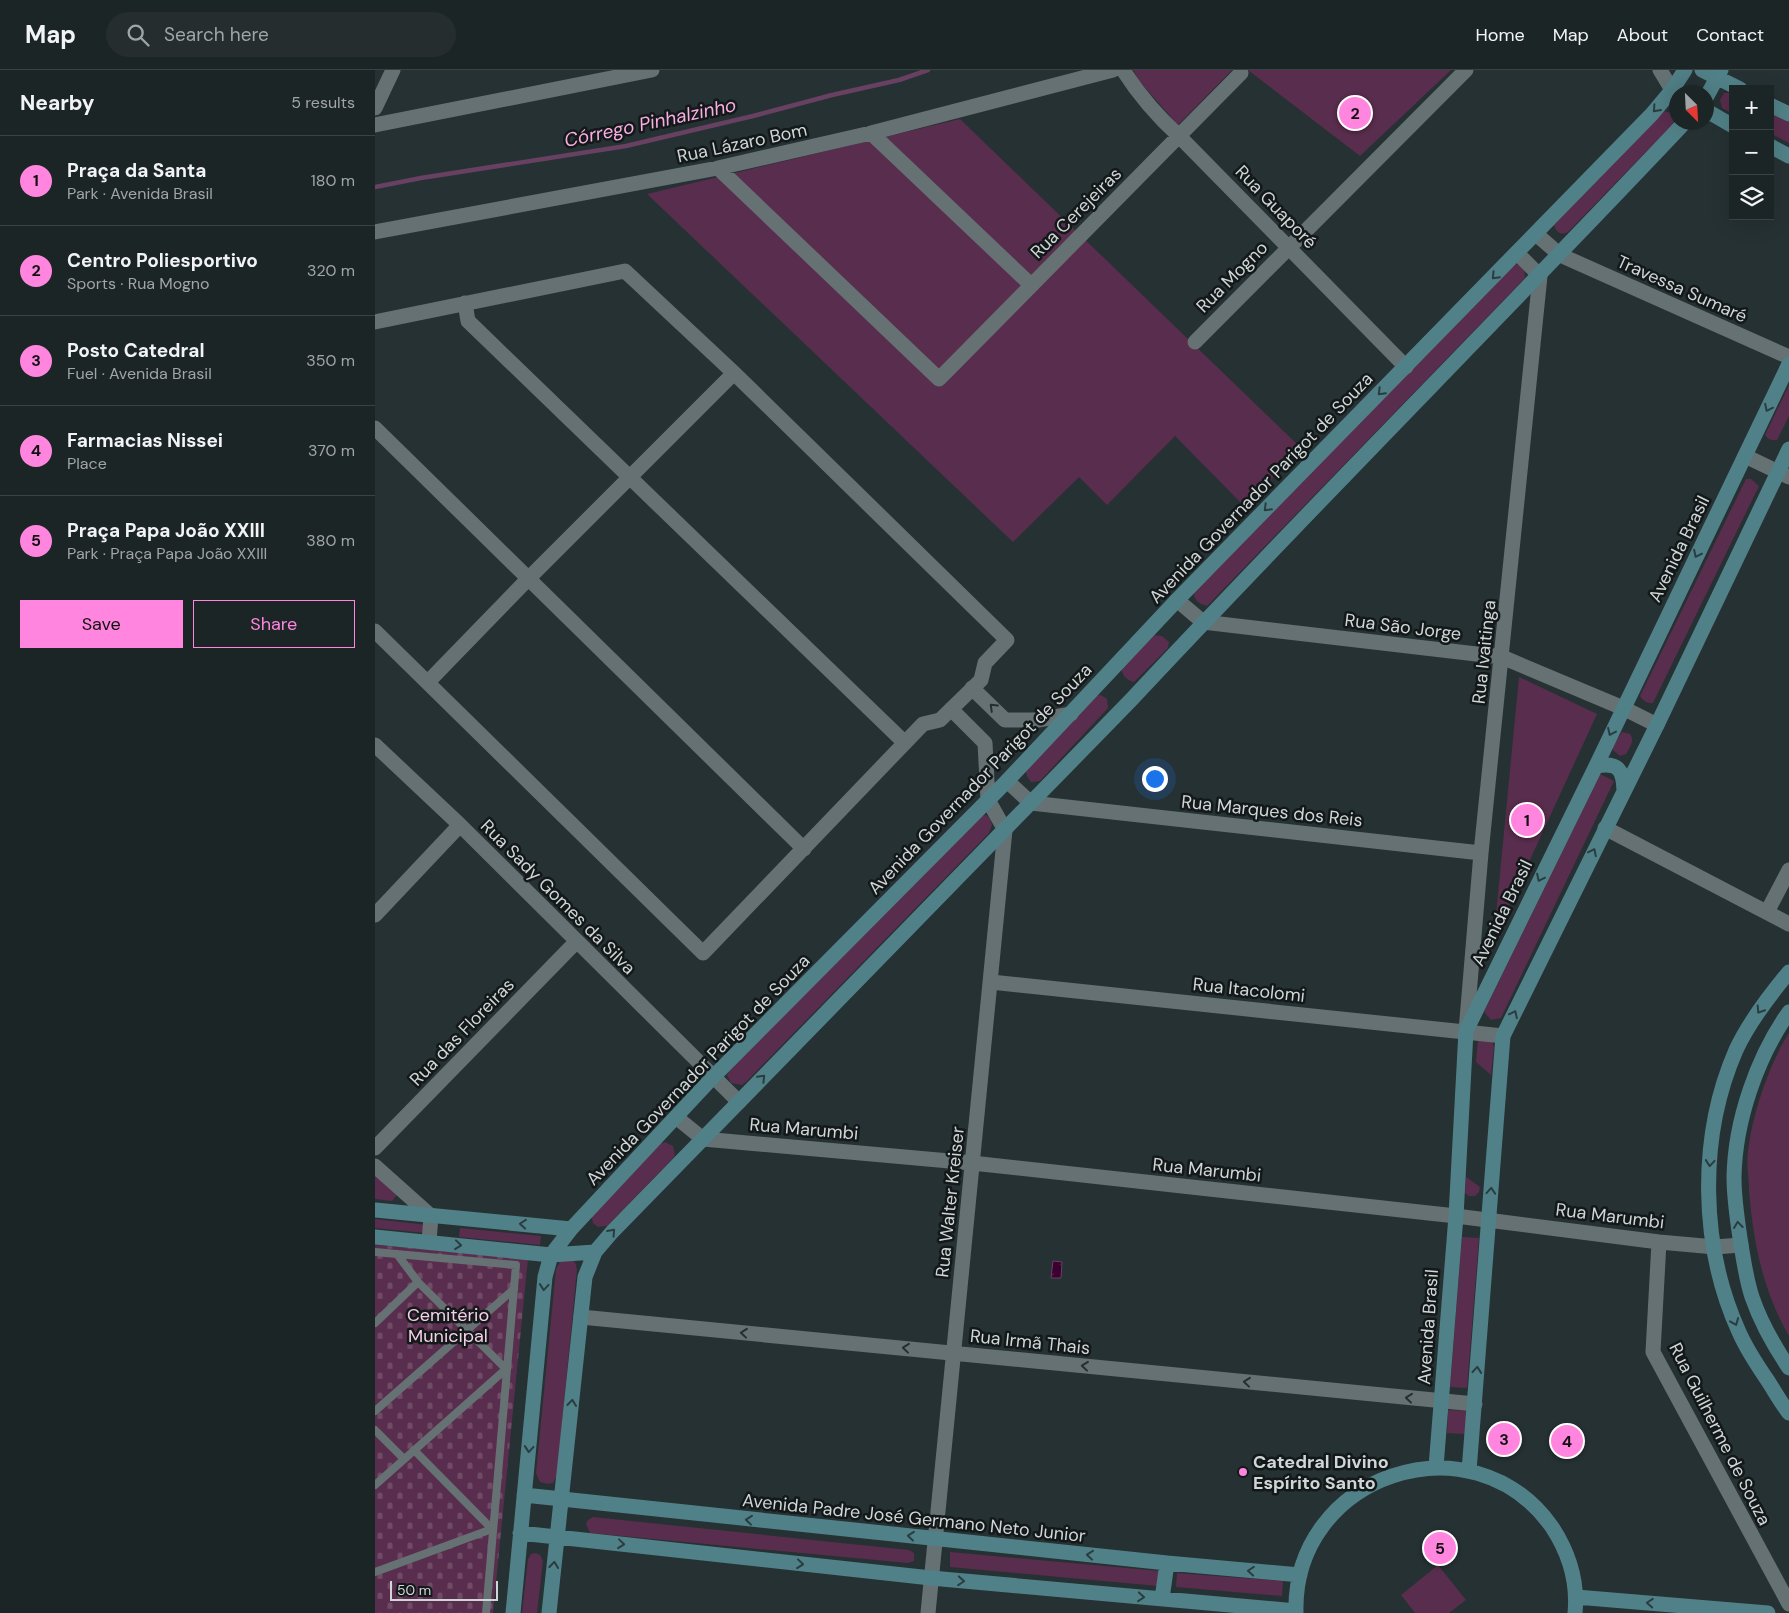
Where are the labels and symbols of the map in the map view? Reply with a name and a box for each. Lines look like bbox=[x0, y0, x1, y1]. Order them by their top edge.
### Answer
north arrow bbox=[1669, 85, 1714, 130]
water label: Córrego Pinhalzinho bbox=[562, 92, 738, 153]
pin: 2 bbox=[1339, 94, 1371, 132]
one-way arrow bbox=[1653, 104, 1662, 113]
street label: Rua Lázaro Bom bbox=[675, 118, 809, 168]
street label: Rua Guaporé bbox=[1230, 160, 1322, 254]
street label: Rua Cerejeiras bbox=[1025, 162, 1127, 264]
street label: Rua Mogno bbox=[1191, 236, 1273, 318]
street label: Travessa Sumaré bbox=[1613, 250, 1751, 328]
one-way arrow bbox=[1492, 270, 1501, 279]
street label: Avenida Governador Parigot de Souza bbox=[1144, 367, 1378, 609]
one-way arrow bbox=[1378, 387, 1387, 396]
one-way arrow bbox=[1764, 403, 1774, 412]
street label: Avenida Brasil bbox=[1643, 492, 1715, 606]
one-way arrow bbox=[1264, 502, 1273, 511]
one-way arrow bbox=[1693, 549, 1703, 558]
street label: Rua Ivaitinga bbox=[1467, 599, 1501, 705]
street label: Rua São Jorge bbox=[1343, 608, 1463, 646]
street label: Avenida Governador Parigot de Souza bbox=[863, 658, 1097, 900]
one-way arrow bbox=[989, 704, 998, 713]
one-way arrow bbox=[1607, 727, 1618, 736]
your location bbox=[1142, 766, 1168, 792]
street label: Rua Marques dos Reis bbox=[1180, 790, 1364, 832]
pin: 1 bbox=[1511, 801, 1543, 839]
street label: Rua Sady Gomes da Silva bbox=[475, 814, 641, 980]
one-way arrow bbox=[1587, 848, 1597, 857]
street label: Avenida Brasil bbox=[1466, 856, 1538, 970]
one-way arrow bbox=[1537, 873, 1547, 882]
street label: Avenida Governador Parigot de Souza bbox=[581, 949, 815, 1191]
street label: Rua Itacolomi bbox=[1192, 972, 1306, 1008]
street label: Rua das Floreiras bbox=[404, 973, 520, 1091]
one-way arrow bbox=[1756, 1005, 1766, 1014]
one-way arrow bbox=[1508, 1010, 1518, 1019]
one-way arrow bbox=[756, 1075, 765, 1084]
street label: Rua Marumbi bbox=[749, 1112, 859, 1146]
street label: Rua Walter Kreiser bbox=[930, 1125, 970, 1279]
street label: Rua Marumbi bbox=[1151, 1152, 1263, 1188]
one-way arrow bbox=[1705, 1159, 1716, 1167]
one-way arrow bbox=[1486, 1187, 1497, 1195]
street label: Rua Marumbi bbox=[1554, 1197, 1666, 1235]
one-way arrow bbox=[519, 1219, 527, 1230]
one-way arrow bbox=[1733, 1221, 1744, 1229]
one-way arrow bbox=[606, 1229, 615, 1238]
one-way arrow bbox=[455, 1239, 463, 1250]
street label: Avenida Brasil bbox=[1412, 1269, 1444, 1385]
one-way arrow bbox=[539, 1284, 550, 1292]
park label: Cemitério Municipal bbox=[407, 1303, 489, 1348]
one-way arrow bbox=[1729, 1317, 1739, 1326]
street label: Rua Irmã Thais bbox=[969, 1324, 1091, 1360]
one-way arrow bbox=[740, 1327, 748, 1338]
street label: Rua Guilherme de Souza bbox=[1663, 1339, 1777, 1529]
one-way arrow bbox=[901, 1343, 909, 1354]
one-way arrow bbox=[1081, 1361, 1089, 1372]
one-way arrow bbox=[1472, 1366, 1483, 1374]
one-way arrow bbox=[1243, 1377, 1251, 1388]
one-way arrow bbox=[1404, 1393, 1412, 1404]
one-way arrow bbox=[566, 1399, 577, 1407]
pin: 3 bbox=[1488, 1420, 1520, 1458]
pin: 4 bbox=[1551, 1422, 1583, 1460]
one-way arrow bbox=[523, 1445, 534, 1453]
place label: Catedral Divino Espírito Santo bbox=[1253, 1450, 1389, 1495]
marker: Catedral Divino Espírito Santo bbox=[1237, 1466, 1249, 1478]
street label: Avenida Padre José Germano Neto Junior bbox=[741, 1488, 1087, 1548]
one-way arrow bbox=[745, 1515, 753, 1526]
pin: 5 bbox=[1424, 1529, 1456, 1567]
one-way arrow bbox=[906, 1531, 914, 1542]
one-way arrow bbox=[617, 1538, 625, 1549]
one-way arrow bbox=[1085, 1550, 1093, 1561]
one-way arrow bbox=[796, 1558, 804, 1569]
one-way arrow bbox=[548, 1560, 559, 1568]
one-way arrow bbox=[1247, 1566, 1255, 1577]
one-way arrow bbox=[958, 1575, 966, 1586]
scale bar bbox=[390, 1578, 497, 1601]
one-way arrow bbox=[1137, 1591, 1145, 1602]
one-way arrow bbox=[1646, 1598, 1654, 1609]

